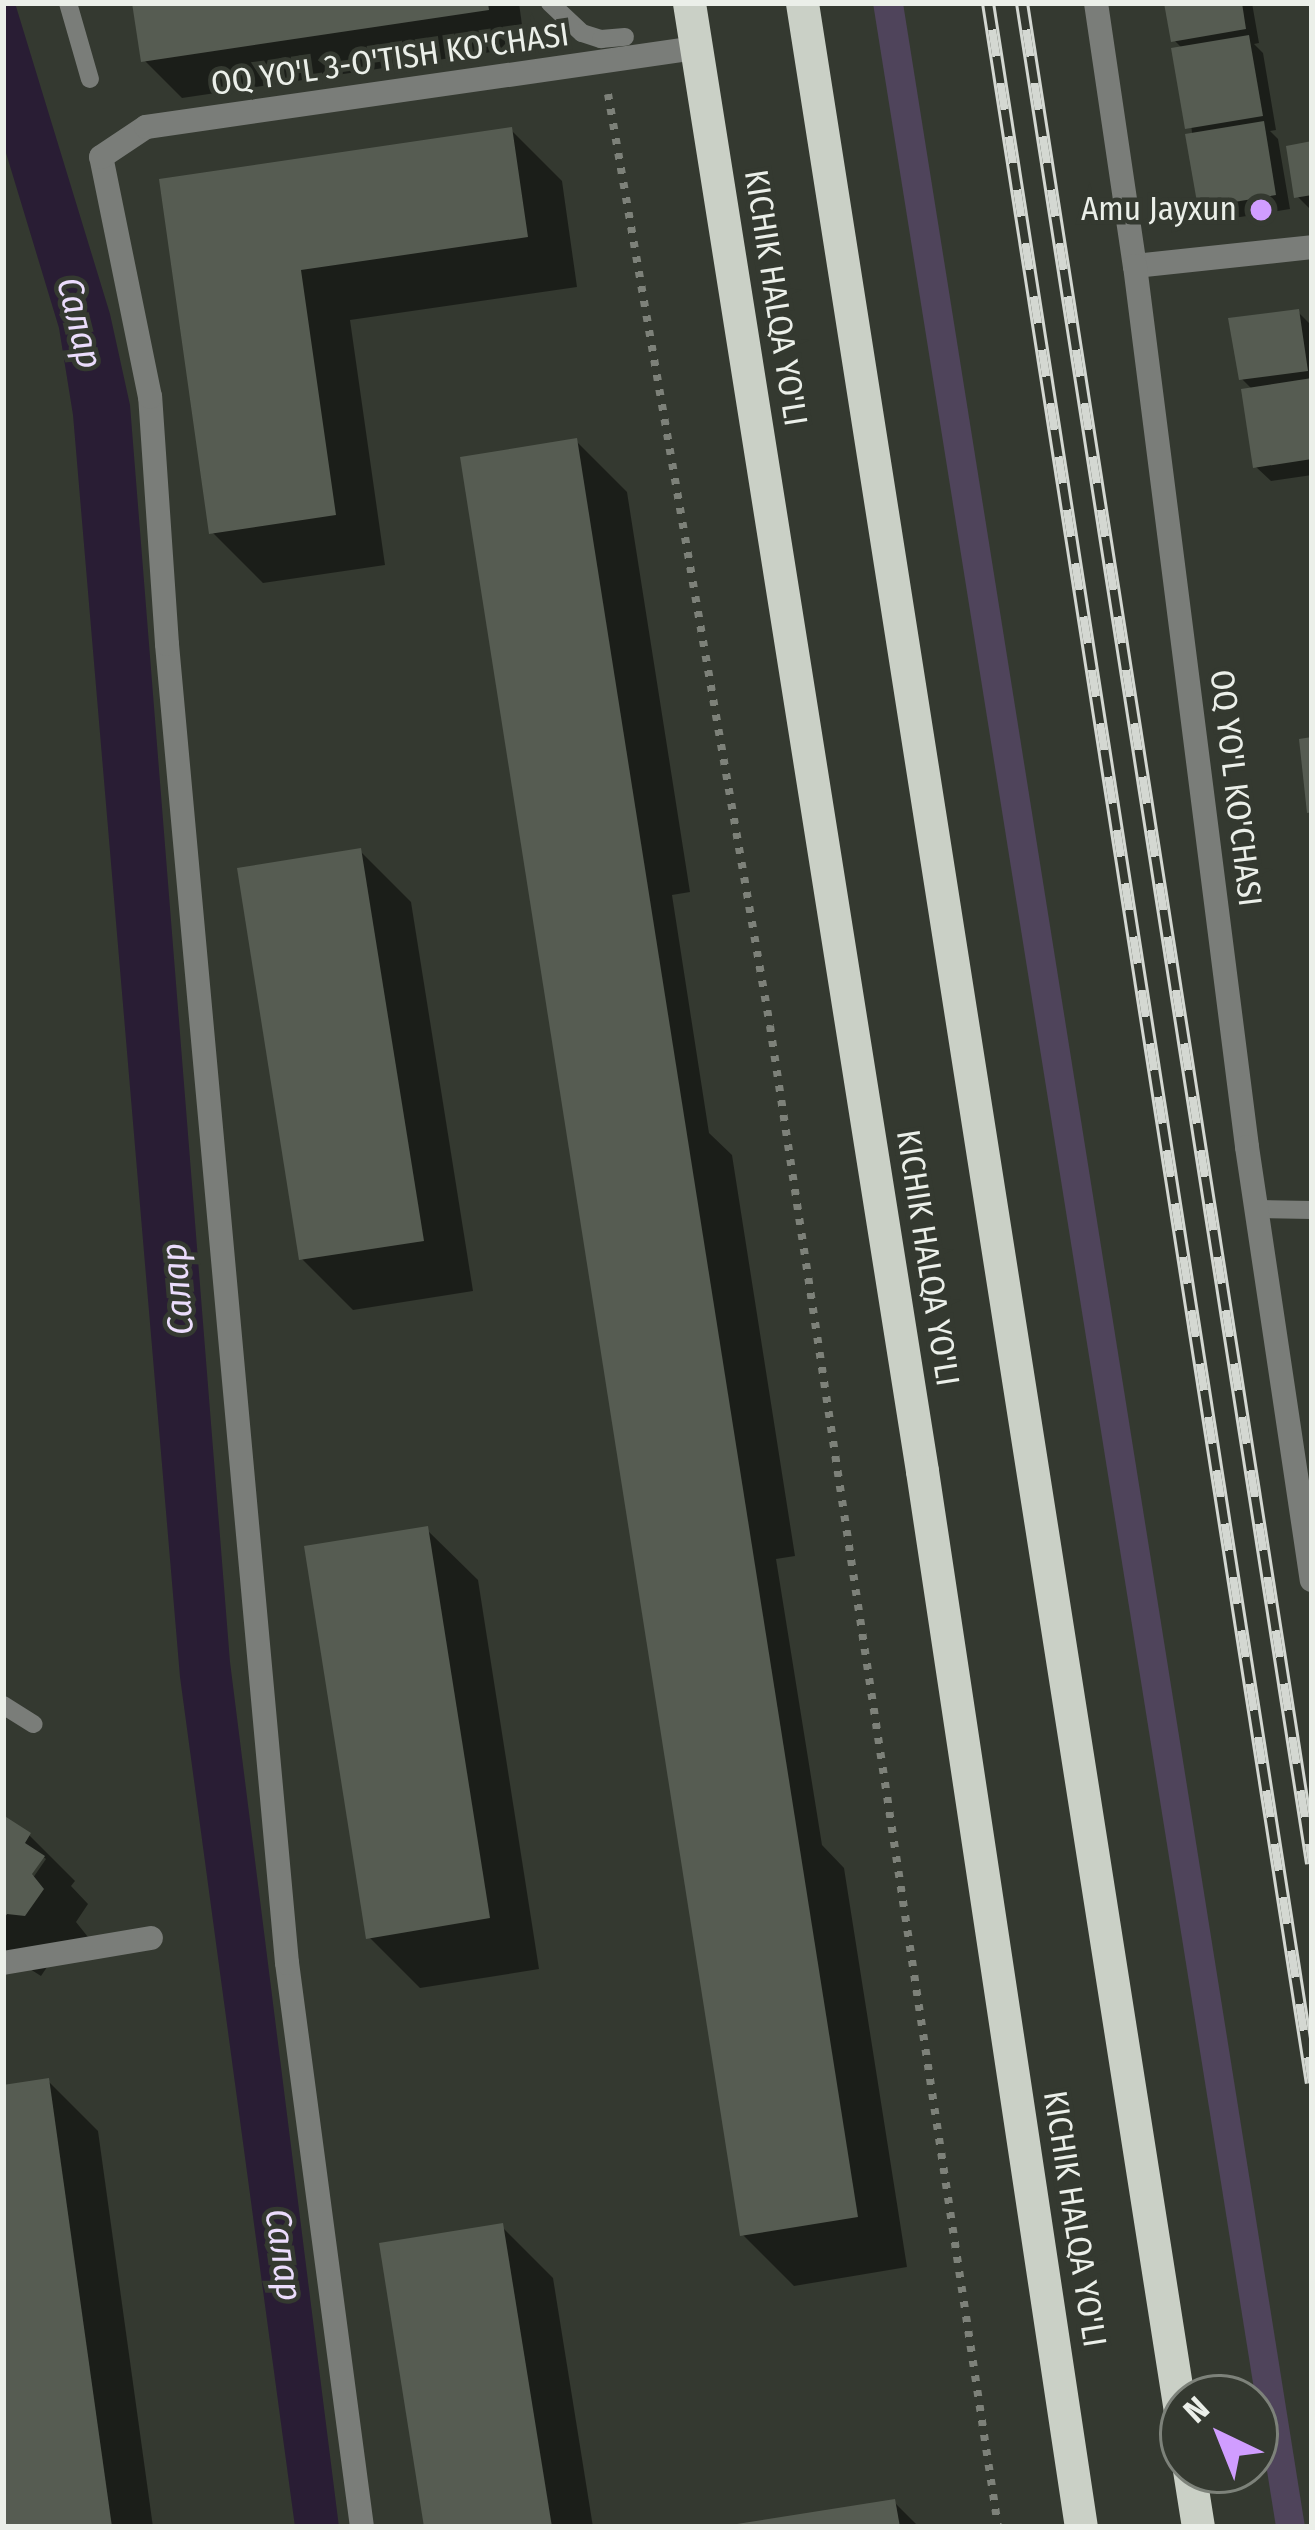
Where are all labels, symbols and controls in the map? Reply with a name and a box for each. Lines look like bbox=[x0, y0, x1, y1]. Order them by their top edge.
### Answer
street label: OQ YO'L 3-O'TISH KO'CHASI bbox=[209, 15, 571, 105]
street label: KICHIK HALQA YO'LI bbox=[735, 167, 815, 429]
place label: Amu Jayxun bbox=[1081, 190, 1237, 230]
marker: Amu Jayxun bbox=[1248, 197, 1274, 223]
water label: Салар bbox=[47, 273, 111, 373]
street label: OQ YO'L KO'CHASI bbox=[1201, 668, 1269, 908]
street label: KICHIK HALQA YO'LI bbox=[887, 1127, 967, 1389]
water label: Салар bbox=[152, 1241, 204, 1337]
street label: KICHIK HALQA YO'LI bbox=[1034, 2088, 1114, 2350]
water label: Салар bbox=[255, 2206, 311, 2304]
north arrow bbox=[1159, 2374, 1279, 2494]
text: N bbox=[1176, 2388, 1217, 2431]

